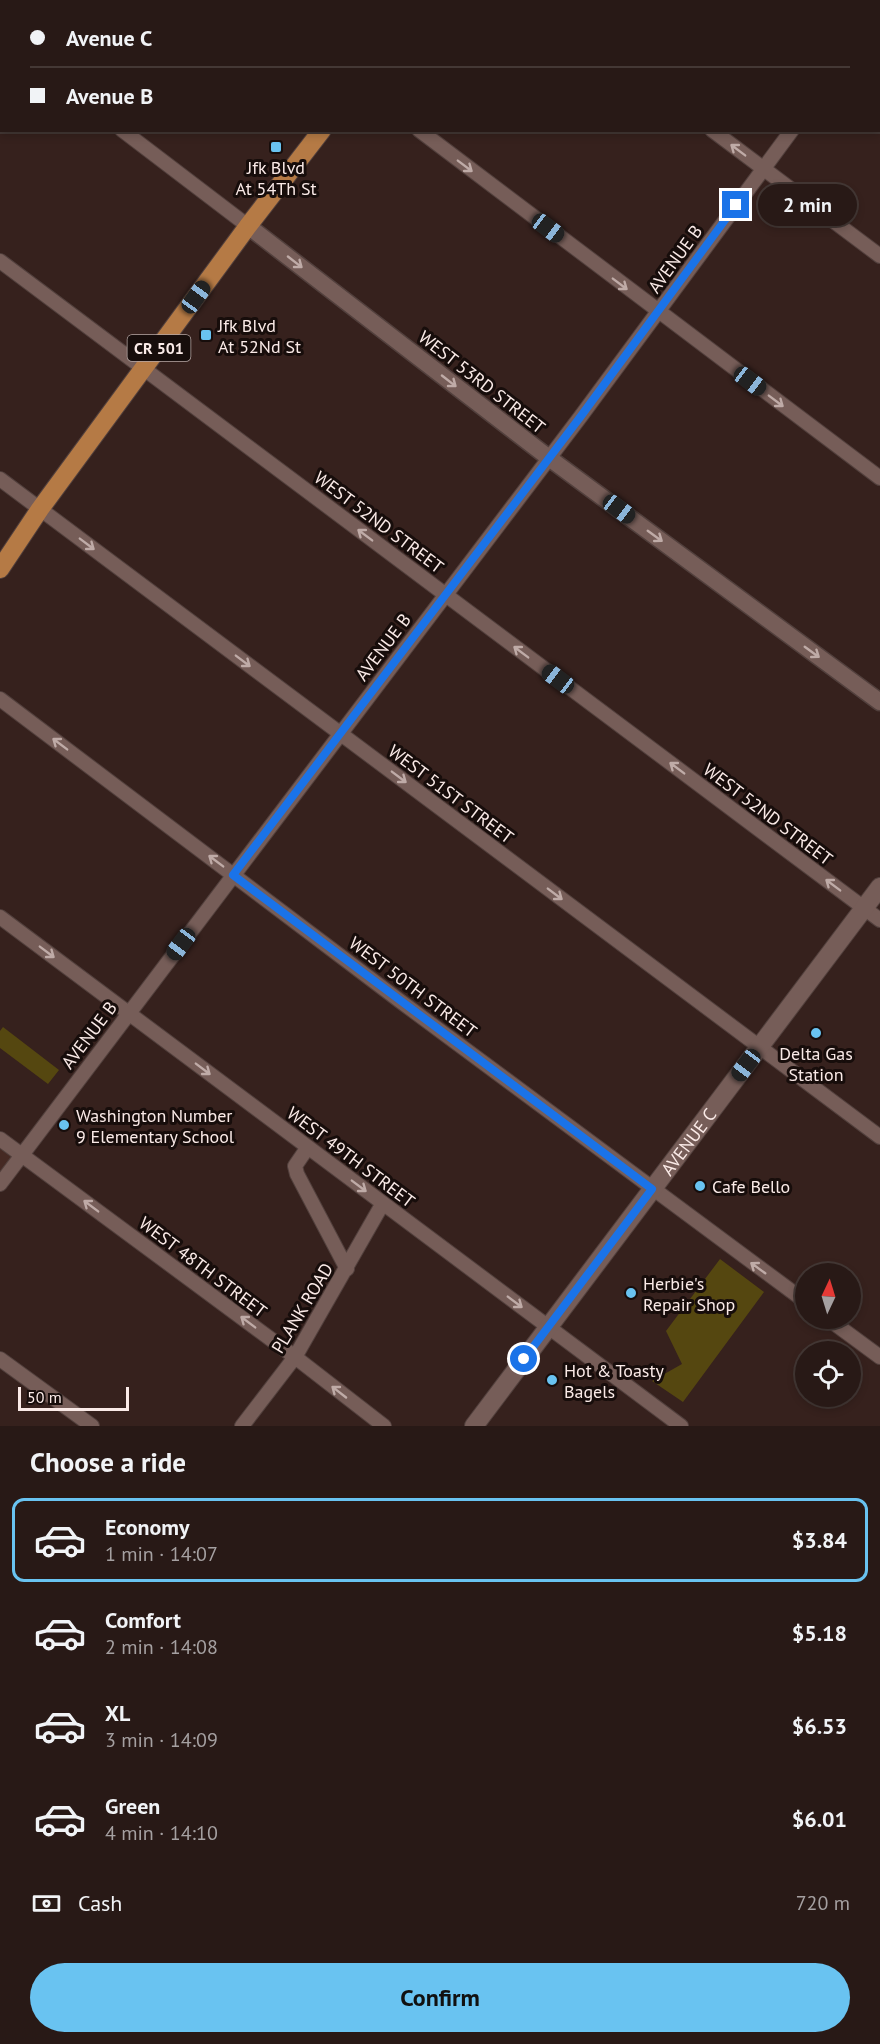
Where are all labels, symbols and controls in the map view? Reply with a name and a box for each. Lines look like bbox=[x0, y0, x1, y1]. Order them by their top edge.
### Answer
text: Avenue C bbox=[66, 24, 152, 52]
text: Avenue B bbox=[66, 82, 153, 110]
marker: Jfk Blvd At 54Th St bbox=[269, 140, 283, 154]
one-way arrow bbox=[730, 143, 746, 156]
place label: Jfk Blvd At 54Th St bbox=[235, 156, 317, 200]
one-way arrow bbox=[457, 160, 473, 172]
callout: 2 min bbox=[757, 184, 856, 226]
route end bbox=[722, 191, 749, 218]
text: 2 min bbox=[783, 192, 832, 218]
car bbox=[528, 210, 568, 246]
street label: AVENUE B bbox=[643, 221, 707, 297]
one-way arrow bbox=[286, 255, 302, 268]
car bbox=[178, 277, 214, 317]
one-way arrow bbox=[612, 277, 628, 290]
place label: Jfk Blvd At 52Nd St bbox=[217, 314, 301, 358]
street label: WEST 53RD STREET bbox=[414, 325, 550, 439]
marker: Jfk Blvd At 52Nd St bbox=[199, 328, 213, 342]
road number: CR 501 bbox=[128, 335, 190, 361]
car bbox=[730, 363, 770, 399]
one-way arrow bbox=[441, 374, 457, 387]
one-way arrow bbox=[768, 395, 784, 407]
street label: WEST 52ND STREET bbox=[310, 466, 448, 578]
car bbox=[599, 491, 639, 527]
one-way arrow bbox=[357, 528, 373, 541]
one-way arrow bbox=[647, 530, 663, 542]
one-way arrow bbox=[78, 538, 94, 550]
street label: AVENUE B bbox=[350, 609, 416, 685]
one-way arrow bbox=[513, 645, 529, 658]
one-way arrow bbox=[804, 645, 820, 658]
one-way arrow bbox=[234, 654, 250, 667]
car bbox=[538, 661, 578, 697]
one-way arrow bbox=[52, 738, 68, 751]
street label: WEST 51ST STREET bbox=[384, 739, 518, 849]
street label: WEST 52ND STREET bbox=[699, 758, 837, 870]
one-way arrow bbox=[669, 762, 685, 775]
one-way arrow bbox=[391, 771, 407, 784]
one-way arrow bbox=[208, 855, 224, 868]
one-way arrow bbox=[825, 879, 841, 892]
one-way arrow bbox=[547, 888, 563, 900]
car bbox=[163, 924, 199, 964]
street label: WEST 50TH STREET bbox=[344, 931, 482, 1043]
one-way arrow bbox=[38, 946, 54, 958]
street label: AVENUE B bbox=[56, 997, 122, 1073]
marker: Delta Gas Station bbox=[809, 1026, 823, 1040]
place label: Delta Gas Station bbox=[779, 1042, 853, 1086]
car bbox=[728, 1045, 764, 1085]
one-way arrow bbox=[195, 1063, 211, 1075]
street label: WEST 49TH STREET bbox=[282, 1101, 420, 1213]
street label: AVENUE C bbox=[655, 1103, 721, 1180]
place label: Washington Number 9 Elementary School bbox=[76, 1104, 235, 1148]
marker: Washington Number 9 Elementary School bbox=[57, 1118, 71, 1132]
place label: Cafe Bello bbox=[712, 1175, 790, 1198]
one-way arrow bbox=[351, 1179, 367, 1192]
marker: Cafe Bello bbox=[693, 1179, 707, 1193]
one-way arrow bbox=[84, 1200, 100, 1212]
street label: WEST 48TH STREET bbox=[134, 1211, 272, 1323]
street label: PLANK ROAD bbox=[266, 1259, 338, 1357]
one-way arrow bbox=[751, 1261, 767, 1274]
north arrow bbox=[795, 1263, 861, 1329]
map controls bbox=[795, 1263, 861, 1407]
place label: Herbie's Repair Shop bbox=[643, 1272, 735, 1316]
marker: Herbie's Repair Shop bbox=[624, 1286, 638, 1300]
one-way arrow bbox=[507, 1296, 523, 1309]
one-way arrow bbox=[240, 1316, 256, 1329]
button: locate bbox=[795, 1341, 861, 1407]
route start bbox=[510, 1345, 537, 1372]
place label: Hot & Toasty Bagels bbox=[564, 1359, 664, 1403]
marker: Hot & Toasty Bagels bbox=[545, 1373, 559, 1387]
scale bar bbox=[18, 1384, 129, 1412]
one-way arrow bbox=[332, 1385, 348, 1398]
text: 50 m bbox=[27, 1387, 62, 1407]
text: Choose a ride bbox=[30, 1445, 186, 1479]
icon: car bbox=[33, 1513, 87, 1567]
text: Economy bbox=[105, 1513, 189, 1541]
text: $3.84 bbox=[792, 1526, 847, 1554]
text: 1 min · 14:07 bbox=[105, 1541, 218, 1567]
icon: car bbox=[33, 1606, 87, 1660]
text: Comfort bbox=[105, 1606, 181, 1634]
text: $5.18 bbox=[792, 1619, 847, 1647]
text: 2 min · 14:08 bbox=[105, 1634, 218, 1660]
icon: car bbox=[33, 1699, 87, 1753]
text: XL bbox=[105, 1699, 130, 1727]
text: $6.53 bbox=[792, 1712, 847, 1740]
text: 3 min · 14:09 bbox=[105, 1727, 218, 1753]
icon: car bbox=[33, 1792, 87, 1846]
text: Green bbox=[105, 1792, 160, 1820]
text: $6.01 bbox=[792, 1805, 847, 1833]
text: 4 min · 14:10 bbox=[105, 1820, 218, 1846]
icon: cash bbox=[30, 1887, 63, 1920]
text: Cash bbox=[78, 1889, 122, 1917]
text: 720 m bbox=[796, 1890, 850, 1916]
button: Confirm bbox=[30, 1963, 850, 2032]

